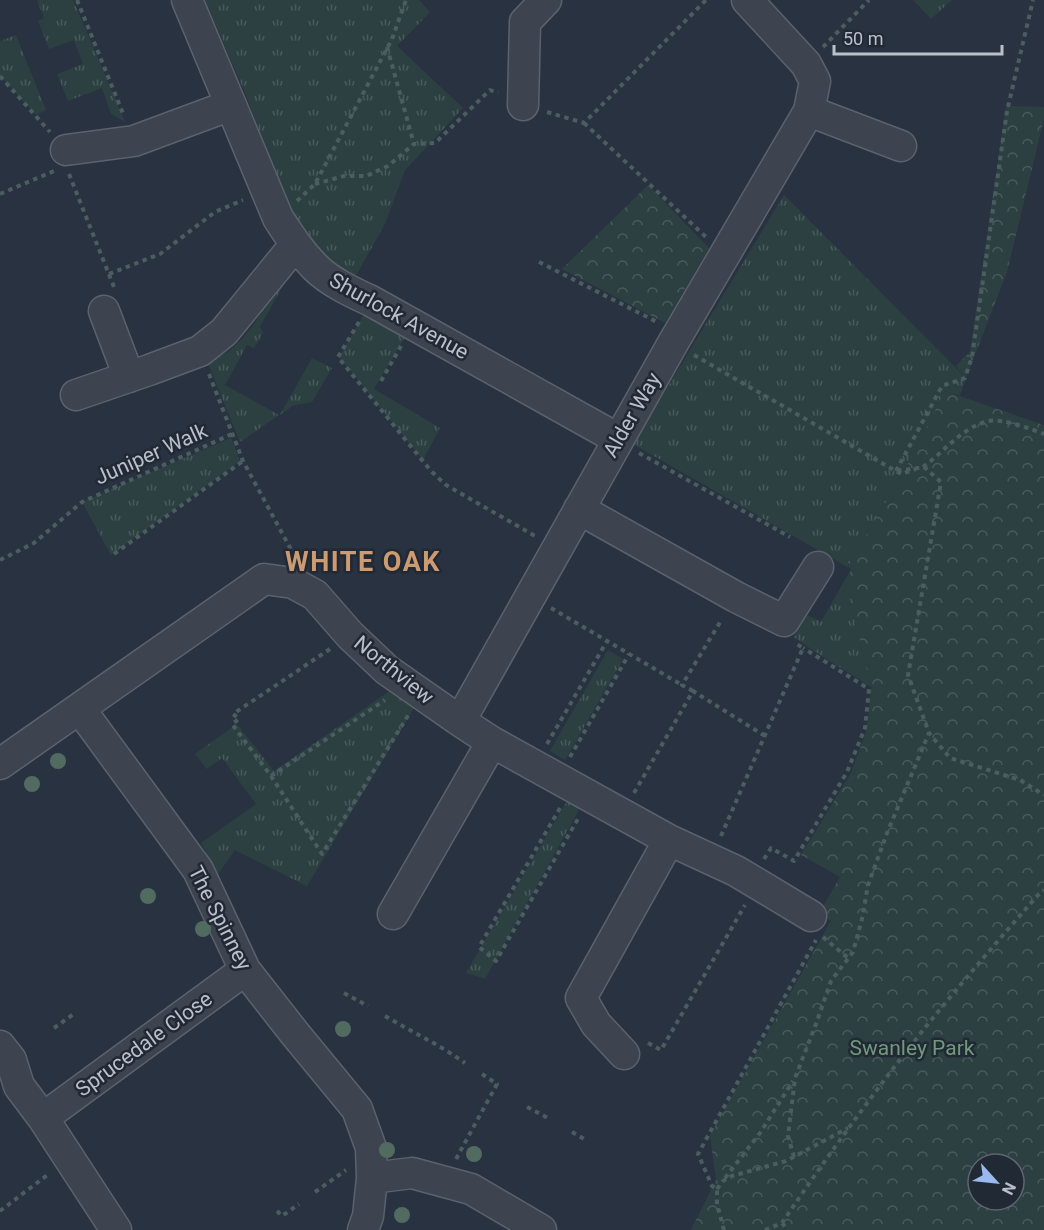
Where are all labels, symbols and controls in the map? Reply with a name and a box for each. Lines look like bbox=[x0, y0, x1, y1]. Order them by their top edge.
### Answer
scale bar bbox=[834, 18, 1002, 56]
text: 50 m bbox=[843, 28, 883, 49]
street label: Shurlock Avenue bbox=[325, 268, 473, 364]
street label: Alder Way bbox=[598, 368, 666, 462]
street label: Juniper Walk bbox=[91, 418, 211, 489]
district label: WHITE OAK bbox=[285, 546, 441, 578]
street label: Northview bbox=[349, 631, 439, 709]
street label: The Spinney bbox=[183, 862, 257, 974]
street label: Sprucedale Close bbox=[71, 987, 217, 1101]
park label: Swanley Park bbox=[850, 1036, 975, 1060]
north arrow bbox=[966, 1152, 1026, 1212]
text: N bbox=[998, 1179, 1020, 1198]

